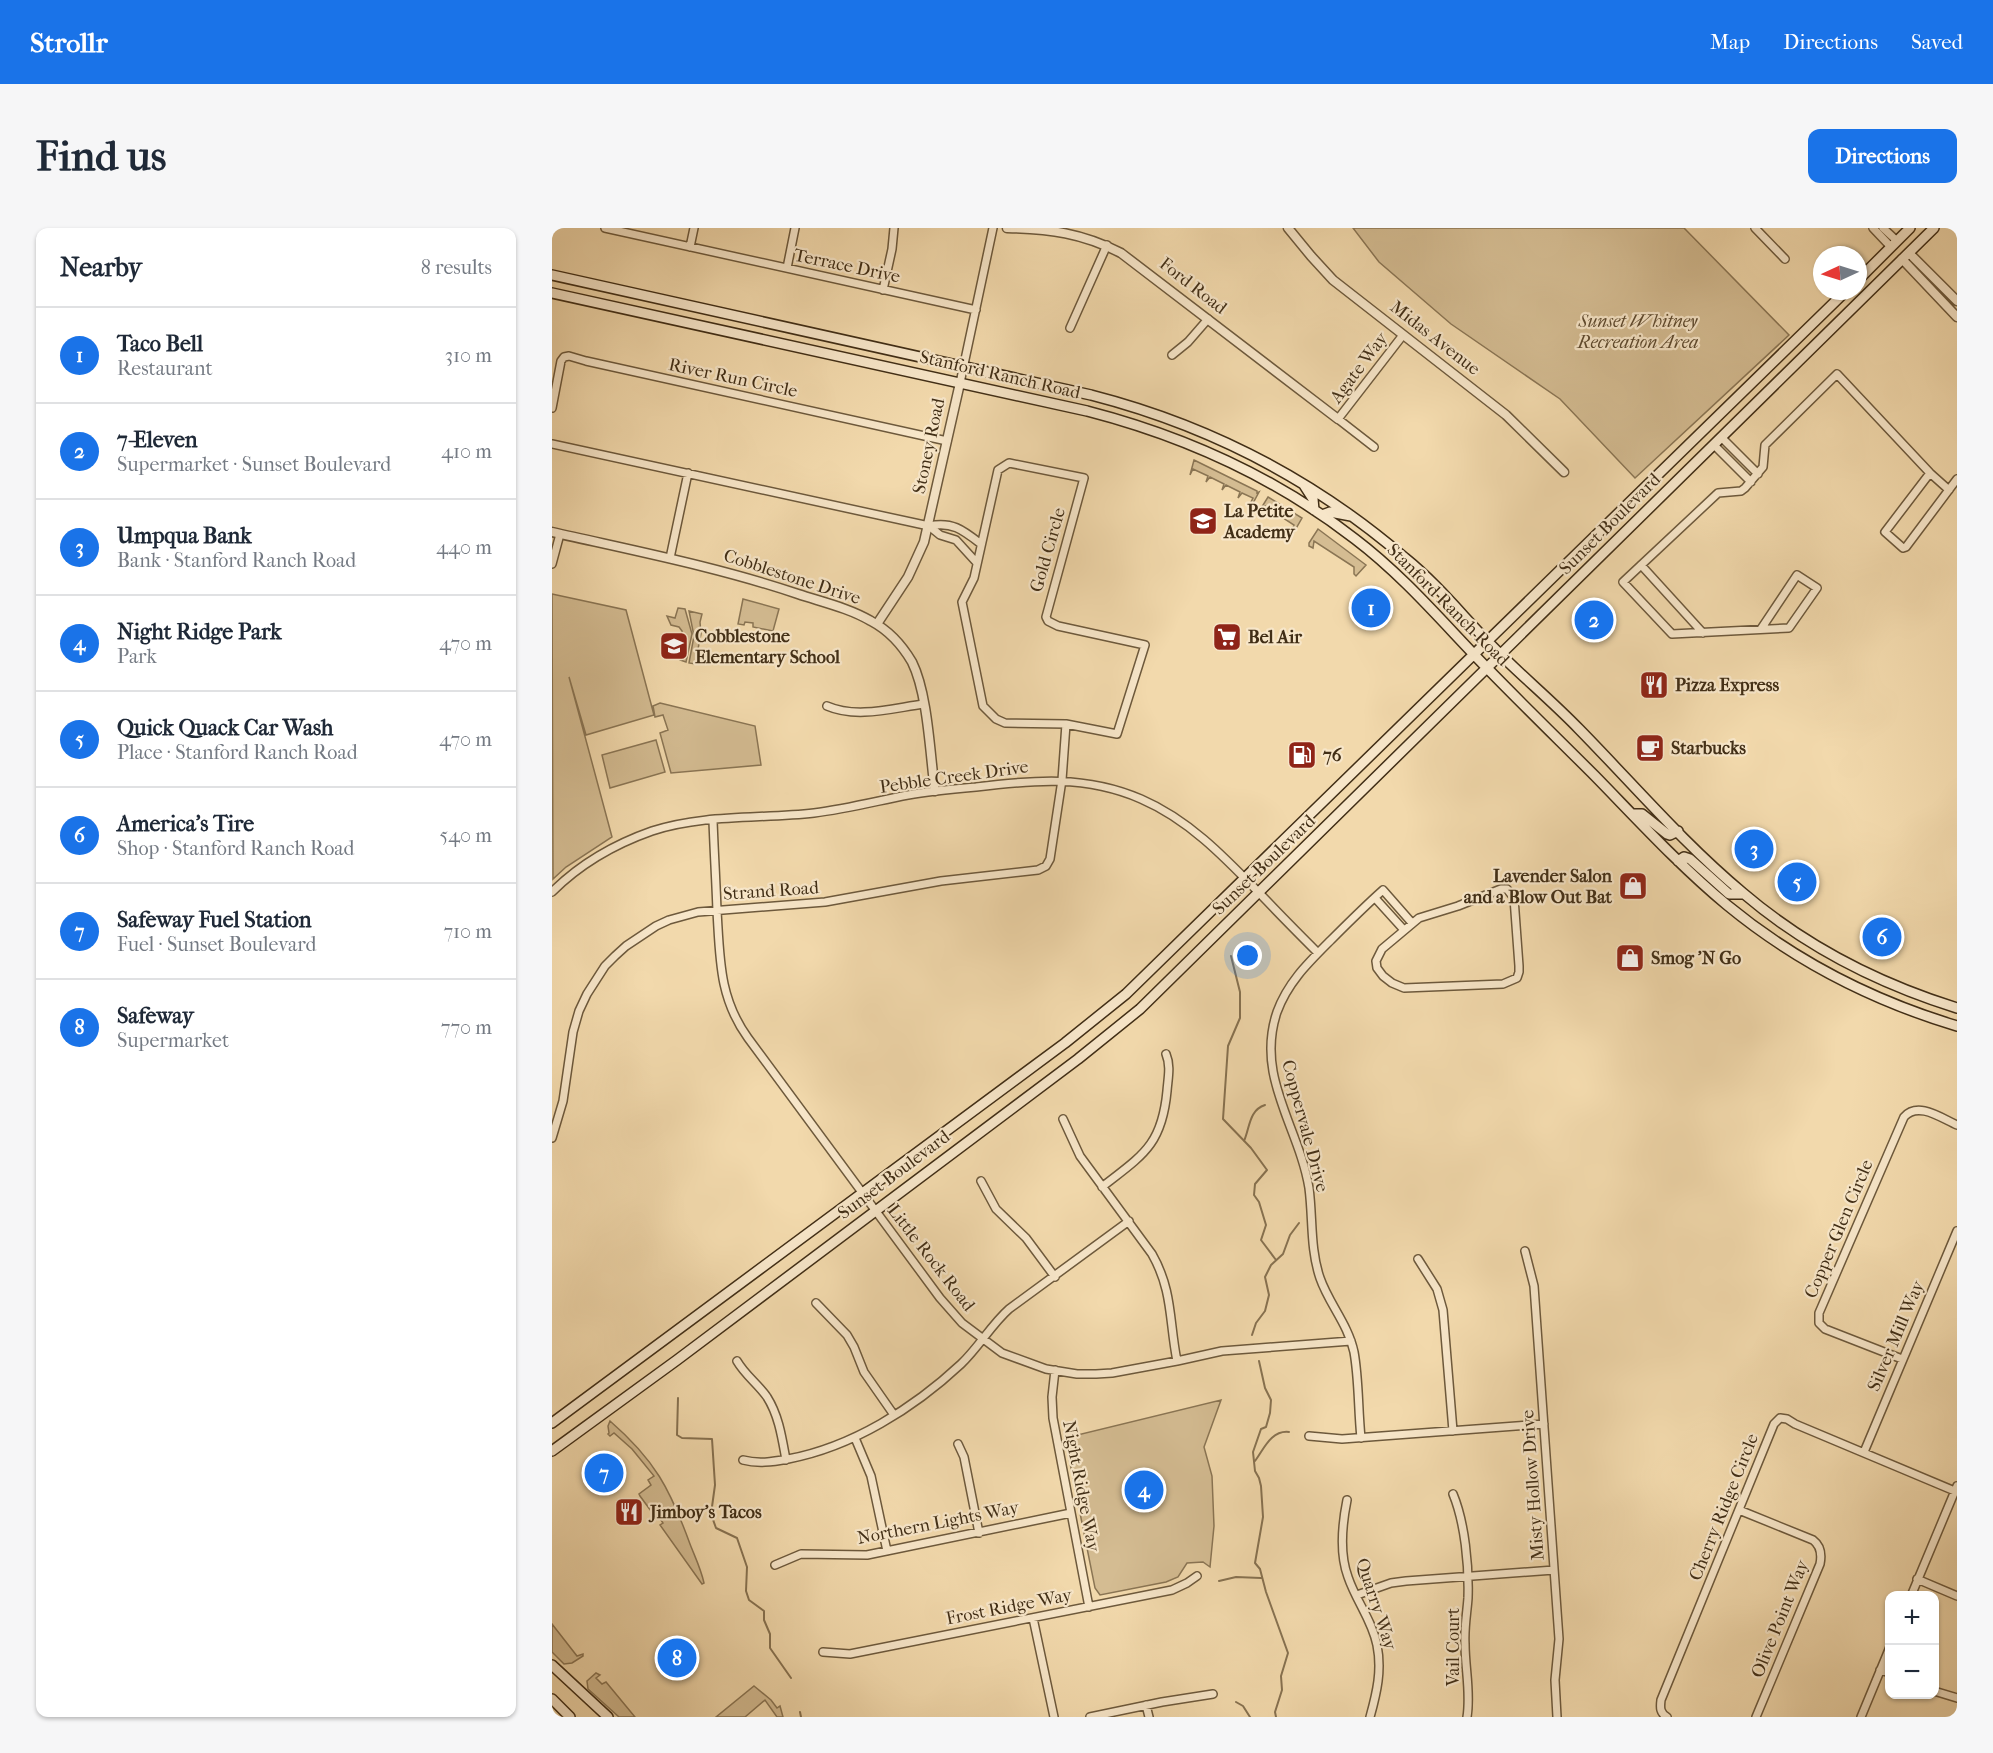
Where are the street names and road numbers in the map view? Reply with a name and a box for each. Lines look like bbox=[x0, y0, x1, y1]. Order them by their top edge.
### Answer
street label: Terrace Drive bbox=[792, 245, 902, 288]
street label: Ford Road bbox=[1155, 253, 1231, 319]
street label: Midas Avenue bbox=[1386, 296, 1484, 380]
street label: Agate Way bbox=[1325, 327, 1393, 408]
street label: Stanford Ranch Road bbox=[918, 346, 1083, 404]
street label: River Run Circle bbox=[667, 354, 799, 402]
street label: Stoney Road bbox=[909, 396, 949, 496]
street label: Sunset Boulevard bbox=[1555, 469, 1665, 579]
street label: Gold Circle bbox=[1026, 505, 1070, 595]
street label: Stanford Ranch Road bbox=[1383, 540, 1514, 671]
street label: Cobblestone Drive bbox=[721, 545, 863, 609]
street label: Pebble Creek Drive bbox=[878, 756, 1030, 798]
street label: Sunset Boulevard bbox=[1208, 811, 1320, 919]
street label: Strand Road bbox=[722, 877, 820, 905]
street label: Coppervale Drive bbox=[1277, 1058, 1333, 1195]
street label: Sunset Boulevard bbox=[834, 1126, 954, 1224]
street label: Copper Glen Circle bbox=[1800, 1156, 1878, 1301]
street label: Little Rock Road bbox=[883, 1201, 979, 1316]
street label: Silver Mill Way bbox=[1863, 1276, 1929, 1394]
street label: Misty Hollow Drive bbox=[1517, 1409, 1549, 1561]
street label: Night Ridge Way bbox=[1058, 1419, 1104, 1555]
street label: Cherry Ridge Circle bbox=[1685, 1430, 1763, 1584]
street label: Northern Lights Way bbox=[855, 1497, 1022, 1549]
street label: Quarry Way bbox=[1351, 1555, 1401, 1654]
street label: Olive Point Way bbox=[1747, 1556, 1814, 1681]
street label: Frost Ridge Way bbox=[944, 1584, 1075, 1629]
street label: Vail Court bbox=[1443, 1607, 1464, 1687]

